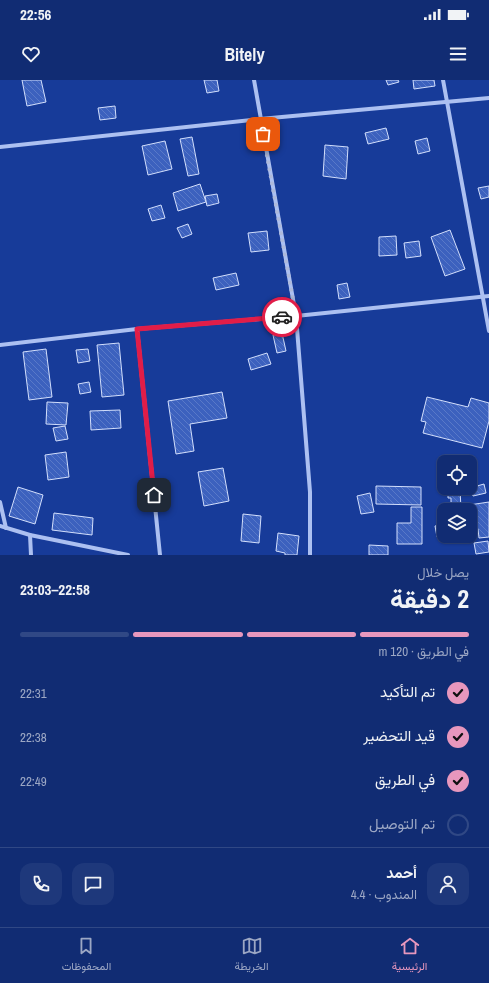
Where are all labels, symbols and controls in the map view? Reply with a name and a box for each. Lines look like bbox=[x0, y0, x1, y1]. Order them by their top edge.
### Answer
text: 22:56 bbox=[20, 4, 51, 25]
text: Bitely bbox=[224, 42, 265, 67]
icon: heart bbox=[20, 43, 42, 65]
icon: menu bbox=[447, 43, 469, 65]
pin bbox=[246, 117, 280, 151]
icon: bag bbox=[252, 123, 274, 145]
courier bbox=[262, 297, 302, 337]
icon: car bbox=[271, 306, 293, 328]
map controls bbox=[437, 455, 477, 543]
button: locate bbox=[437, 455, 477, 495]
pin bbox=[137, 478, 171, 512]
icon: home bbox=[143, 484, 165, 506]
button: layers bbox=[437, 503, 477, 543]
text: يصل خلال bbox=[417, 564, 469, 581]
text: 22:58–23:03 bbox=[20, 579, 90, 600]
text: 2 دقيقة bbox=[390, 581, 469, 616]
text: في الطريق · 120 m bbox=[378, 643, 469, 660]
text: تم التأكيد bbox=[380, 681, 435, 702]
icon: check bbox=[447, 682, 469, 704]
text: 22:31 bbox=[20, 685, 47, 702]
text: قيد التحضير bbox=[363, 725, 435, 746]
icon: check bbox=[447, 726, 469, 748]
text: 22:38 bbox=[20, 729, 47, 746]
text: في الطريق bbox=[375, 769, 435, 790]
icon: check bbox=[447, 770, 469, 792]
text: 22:49 bbox=[20, 773, 47, 790]
text: تم التوصيل bbox=[369, 813, 435, 834]
text: أحمد bbox=[386, 862, 417, 883]
button: phone bbox=[20, 863, 62, 905]
button: chat bbox=[72, 863, 114, 905]
button: person bbox=[427, 863, 469, 905]
text: المندوب · 4.4 bbox=[351, 886, 417, 903]
tab: المحفوظات bbox=[62, 935, 111, 976]
tab: الخريطة bbox=[234, 935, 269, 976]
tab: الرئيسية bbox=[392, 935, 427, 976]

